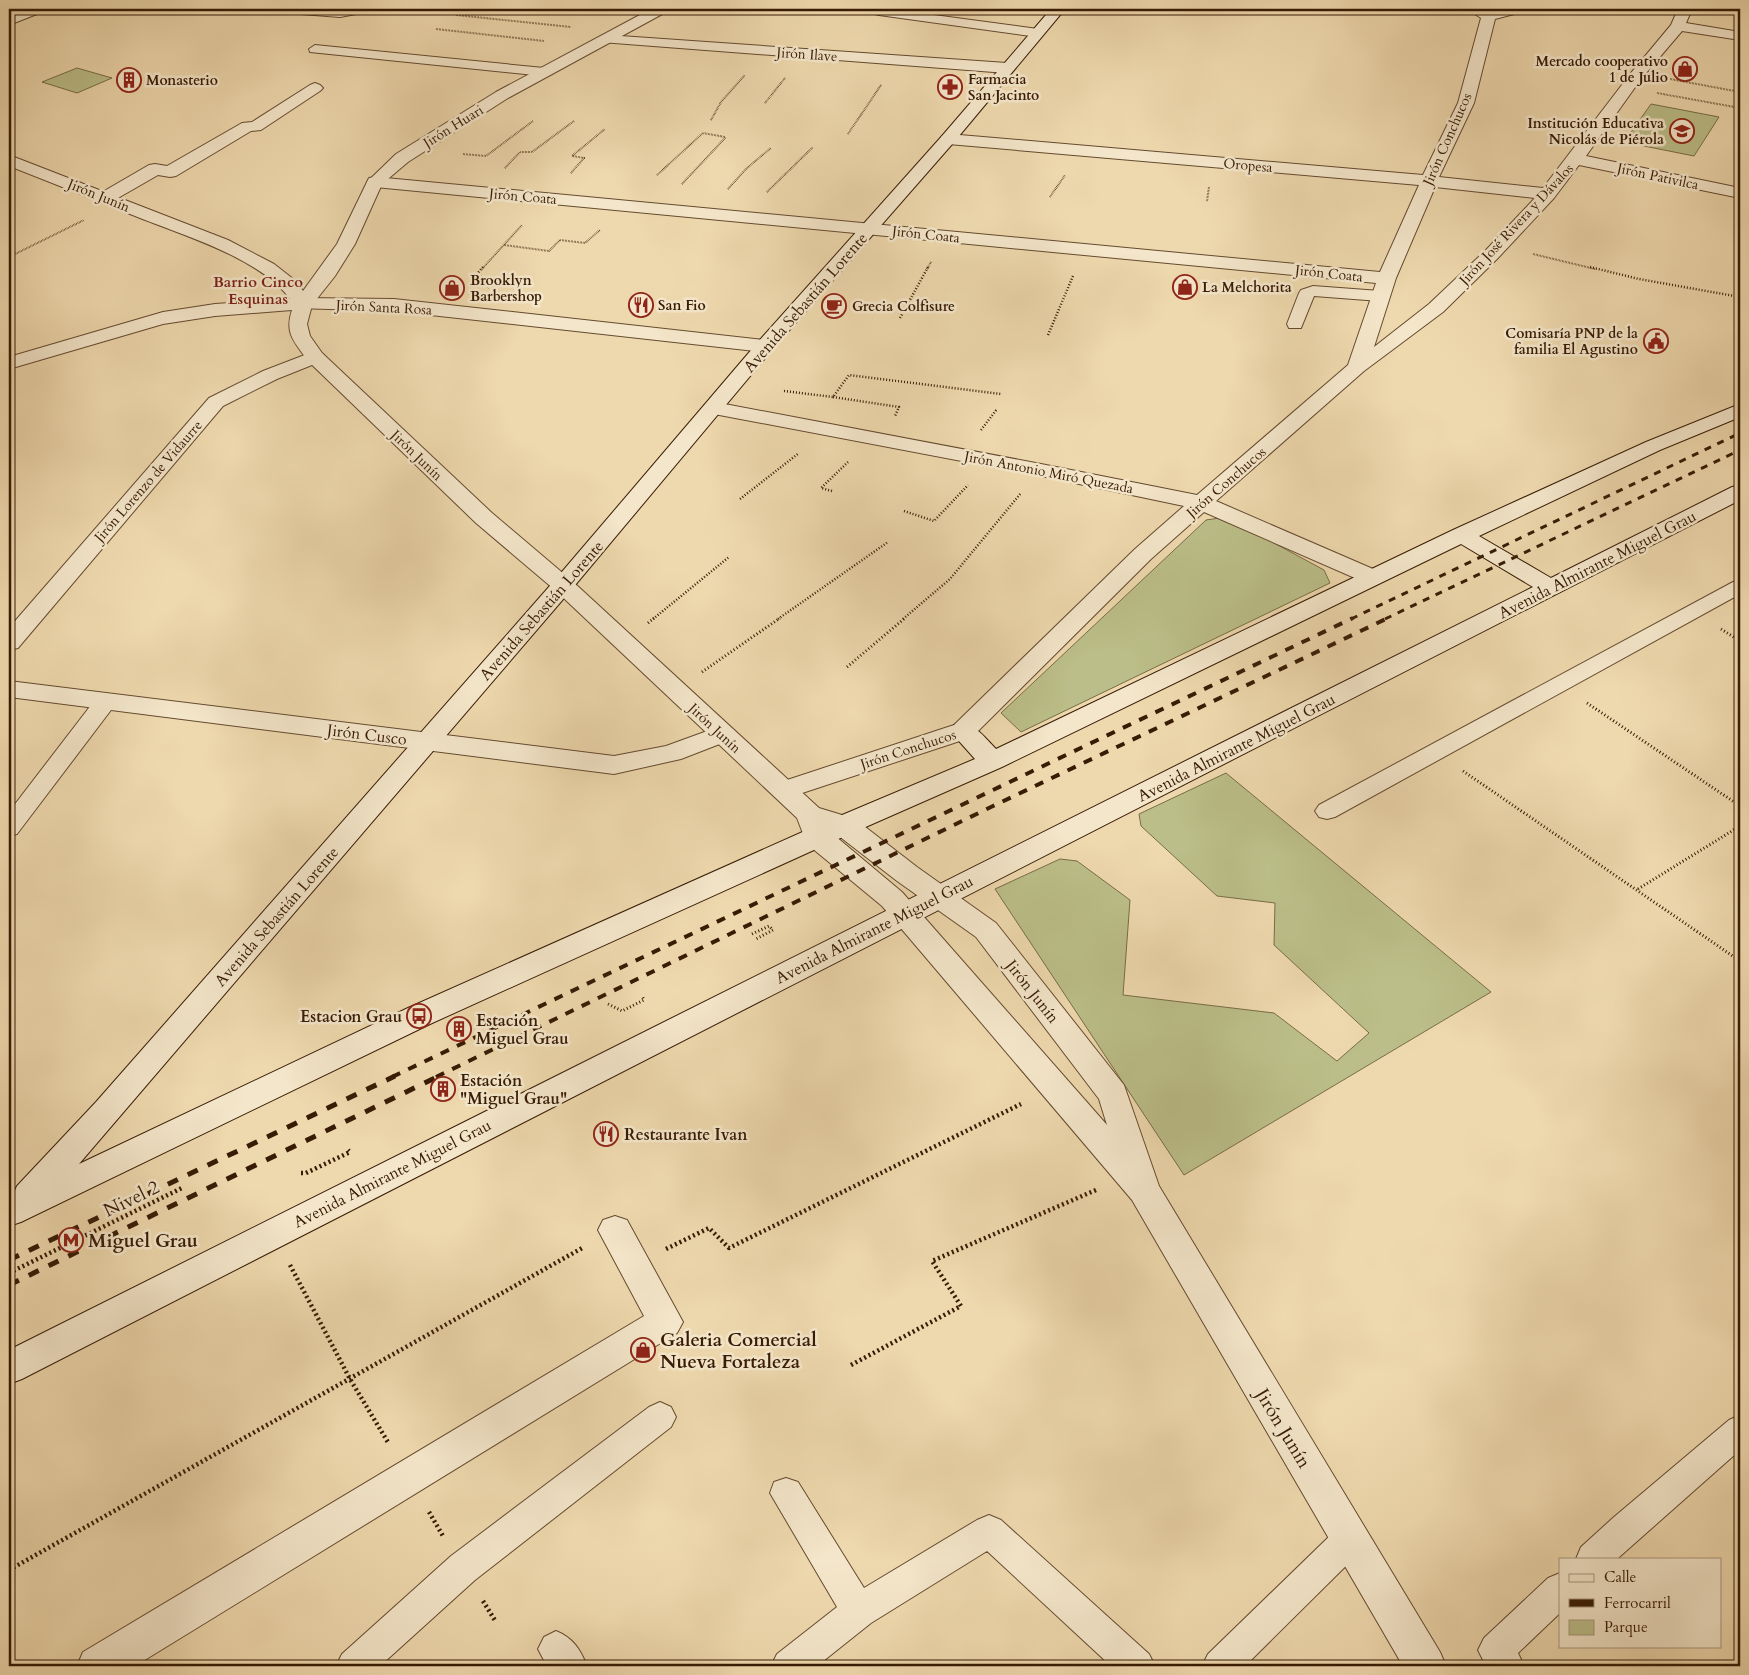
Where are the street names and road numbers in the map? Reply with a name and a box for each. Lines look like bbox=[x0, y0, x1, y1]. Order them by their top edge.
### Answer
street label: Jirón Ilave bbox=[774, 43, 838, 66]
street label: Jirón Conchucos bbox=[1418, 90, 1477, 190]
street label: Jirón Huari bbox=[418, 100, 487, 153]
street label: Oropesa bbox=[1223, 154, 1273, 177]
street label: Jirón Pativilca bbox=[1613, 158, 1700, 194]
street label: Jirón José Rivera y Dávalos bbox=[1454, 159, 1578, 291]
street label: Jirón Junín bbox=[63, 174, 133, 217]
street label: Jirón Coata bbox=[486, 184, 558, 209]
street label: Jirón Coata bbox=[889, 221, 961, 247]
street label: Avenida Sebastián Lorente bbox=[739, 228, 873, 377]
street label: Jirón Coata bbox=[1292, 260, 1364, 286]
street label: Jirón Santa Rosa bbox=[333, 295, 433, 320]
street label: Jirón Lorenzo de Vidaurre bbox=[89, 416, 207, 548]
street label: Jirón Junín bbox=[385, 424, 447, 485]
street label: Jirón Conchucos bbox=[1181, 442, 1270, 524]
street label: Jirón Antonio Miró Quezada bbox=[961, 446, 1135, 498]
street label: Avenida Almirante Miguel Grau bbox=[1495, 505, 1700, 624]
street label: Avenida Sebastián Lorente bbox=[475, 536, 609, 685]
street label: Avenida Almirante Miguel Grau bbox=[1134, 688, 1339, 807]
street label: Jirón Junín bbox=[683, 698, 745, 758]
street label: Jirón Cusco bbox=[324, 719, 408, 751]
street label: Jirón Conchucos bbox=[856, 725, 959, 775]
street label: Avenida Sebastián Lorente bbox=[210, 842, 344, 991]
street label: Avenida Almirante Miguel Grau bbox=[772, 870, 977, 989]
street label: Jirón Junín bbox=[999, 954, 1064, 1028]
street label: Avenida Almirante Miguel Grau bbox=[290, 1114, 495, 1233]
street label: Nivel 2 bbox=[99, 1174, 164, 1224]
street label: Jirón Junín bbox=[1248, 1381, 1317, 1473]

